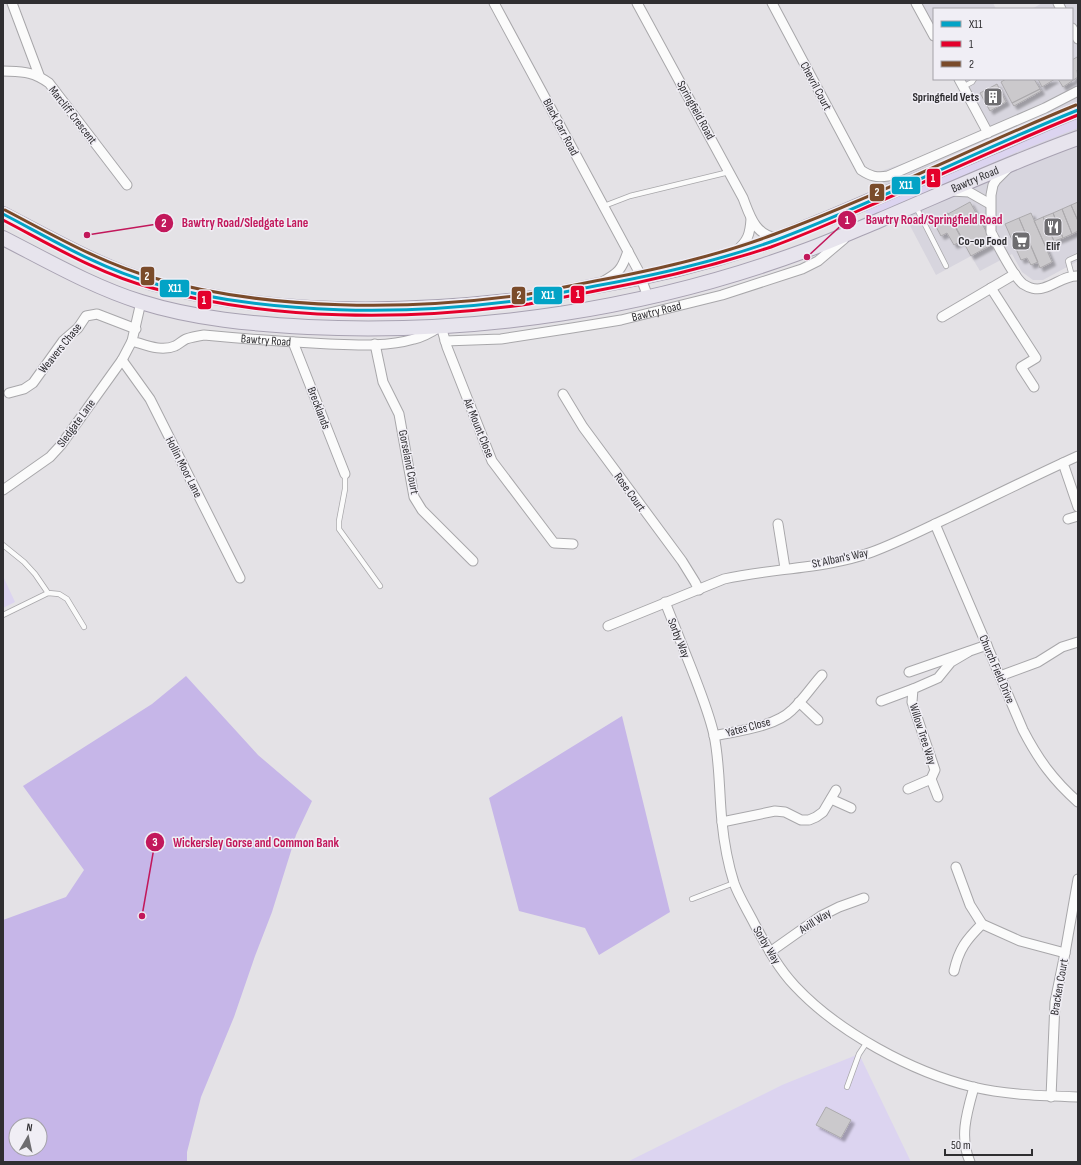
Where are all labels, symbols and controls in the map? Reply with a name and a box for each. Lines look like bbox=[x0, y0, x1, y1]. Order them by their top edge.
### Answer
legend bbox=[933, 8, 1073, 80]
text: X11 bbox=[968, 17, 983, 32]
text: 1 bbox=[969, 37, 974, 52]
text: 2 bbox=[969, 57, 974, 72]
street label: Chevril Court bbox=[796, 59, 835, 113]
street label: Springfield Road bbox=[673, 78, 718, 142]
street label: Marcliff Crescent bbox=[45, 83, 100, 148]
building icon: Springfield Vets bbox=[982, 86, 1004, 108]
place label: Springfield Vets bbox=[912, 90, 979, 105]
street label: Black Carr Road bbox=[539, 96, 582, 158]
street label: Bawtry Road bbox=[949, 163, 1001, 196]
line badge: 1 bbox=[926, 168, 941, 188]
text: 1 bbox=[931, 172, 936, 185]
line badge: X11 bbox=[891, 176, 921, 195]
text: X11 bbox=[898, 179, 914, 192]
line badge: 2 bbox=[869, 183, 885, 202]
text: 2 bbox=[875, 186, 880, 199]
callout: Bawtry Road/Springfield Road bbox=[837, 207, 1010, 232]
callout: Bawtry Road/Sledgate Lane bbox=[154, 210, 317, 235]
text: Bawtry Road/Springfield Road bbox=[866, 212, 1003, 228]
text: 1 bbox=[845, 213, 850, 228]
text: Bawtry Road/Sledgate Lane bbox=[182, 215, 309, 231]
text: 2 bbox=[161, 216, 167, 231]
restaurant icon: Elif bbox=[1042, 216, 1064, 238]
supermarket icon: Co-op Food bbox=[1010, 230, 1032, 252]
place label: Co-op Food bbox=[958, 234, 1007, 249]
place label: Elif bbox=[1046, 239, 1060, 254]
line badge: 2 bbox=[140, 266, 155, 286]
text: 2 bbox=[145, 270, 150, 283]
line badge: X11 bbox=[159, 279, 190, 298]
text: X11 bbox=[167, 282, 183, 295]
line badge: 1 bbox=[570, 285, 585, 304]
line badge: 2 bbox=[511, 286, 526, 305]
line badge: X11 bbox=[533, 286, 563, 305]
text: 1 bbox=[576, 288, 581, 301]
text: 2 bbox=[517, 289, 522, 302]
text: X11 bbox=[540, 289, 556, 302]
line badge: 1 bbox=[197, 290, 212, 310]
text: 1 bbox=[202, 294, 207, 307]
street label: Bawtry Road bbox=[630, 298, 683, 325]
street label: Weavers Chase bbox=[36, 320, 85, 377]
street label: Bawtry Road bbox=[240, 331, 292, 350]
street label: Brecklands bbox=[304, 385, 333, 431]
street label: Air Mount Close bbox=[459, 395, 497, 460]
street label: Sledgate Lane bbox=[54, 396, 99, 450]
street label: Gorseland Court bbox=[395, 429, 422, 496]
street label: Hollin Moor Lane bbox=[162, 434, 205, 500]
street label: Rose Court bbox=[610, 470, 649, 515]
street label: St Alban's Way bbox=[811, 545, 870, 572]
street label: Sorby Way bbox=[664, 616, 693, 661]
street label: Church Field Drive bbox=[975, 633, 1018, 706]
street label: Willow Tree Way bbox=[906, 702, 940, 767]
street label: Yates Close bbox=[724, 714, 772, 741]
callout: Wickersley Gorse and Common Bank bbox=[145, 830, 347, 855]
text: 3 bbox=[152, 835, 158, 850]
text: Wickersley Gorse and Common Bank bbox=[173, 835, 340, 851]
street label: Avill Way bbox=[796, 906, 834, 938]
street label: Sorby Way bbox=[749, 924, 784, 967]
street label: Bracken Court bbox=[1047, 957, 1072, 1017]
north arrow bbox=[8, 1117, 48, 1157]
text: N bbox=[26, 1121, 34, 1135]
scale bar bbox=[945, 1131, 1032, 1157]
text: 50 m bbox=[951, 1138, 971, 1153]

